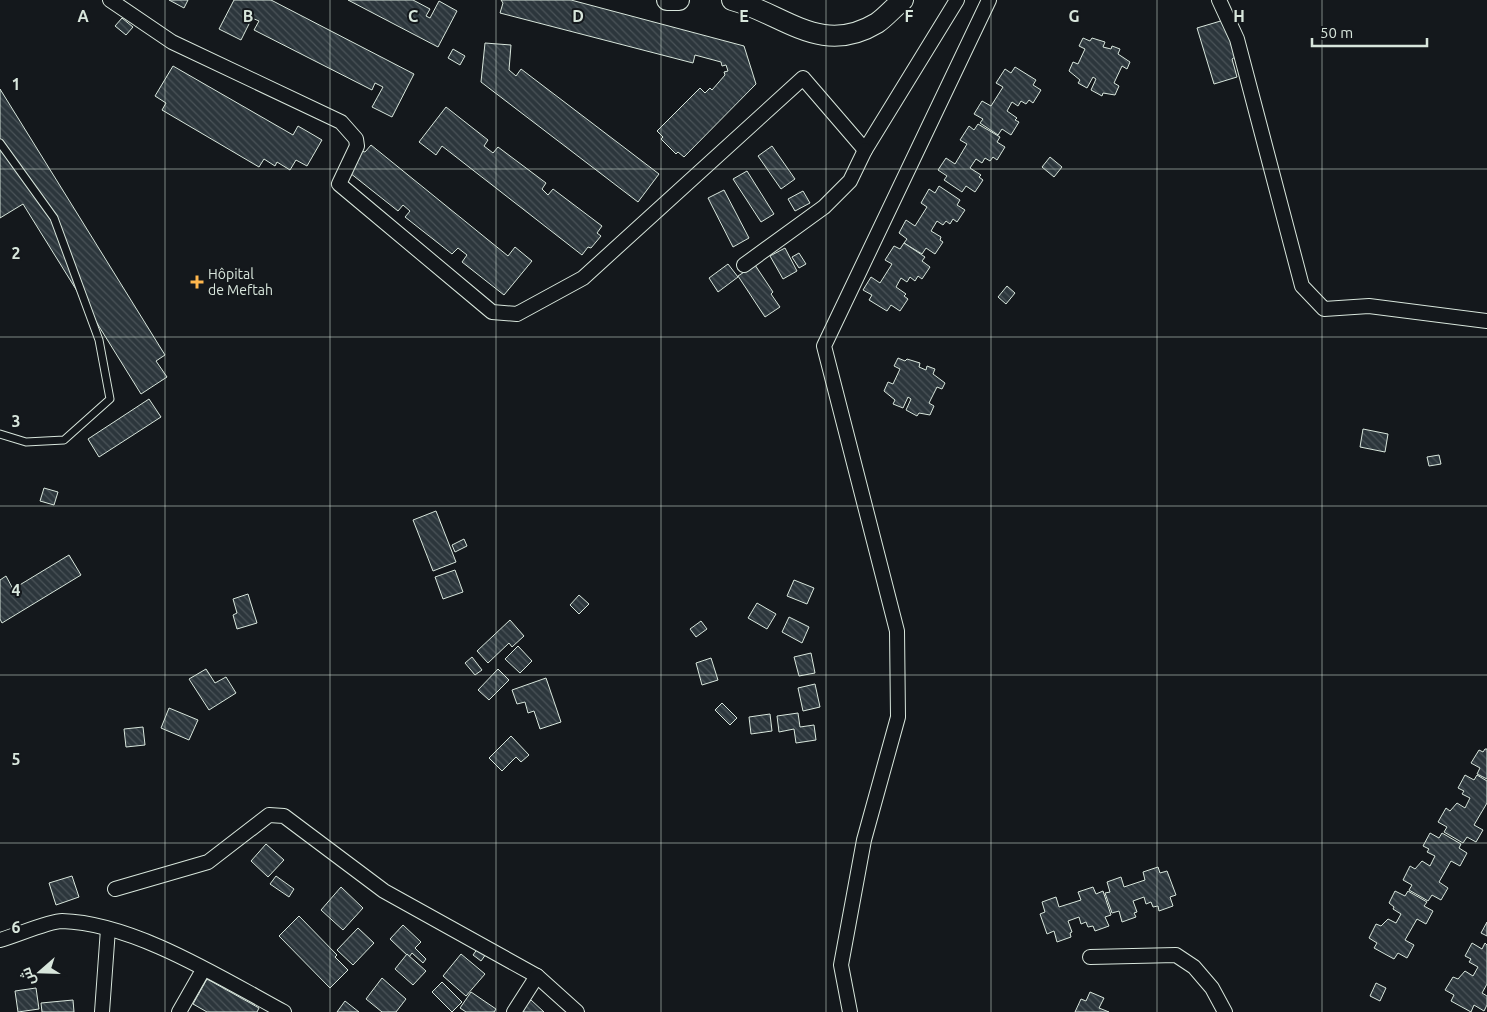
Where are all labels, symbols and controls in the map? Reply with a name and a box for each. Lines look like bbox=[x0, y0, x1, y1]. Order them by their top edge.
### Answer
text: A bbox=[77, 7, 89, 25]
text: B bbox=[243, 7, 253, 25]
text: C bbox=[408, 7, 418, 25]
text: D bbox=[572, 7, 584, 25]
text: E bbox=[739, 7, 749, 25]
text: F bbox=[905, 7, 914, 25]
text: G bbox=[1068, 7, 1080, 25]
text: H bbox=[1233, 7, 1245, 25]
scale bar bbox=[1312, 15, 1427, 47]
text: 50 m bbox=[1320, 24, 1353, 41]
text: 1 bbox=[11, 75, 21, 93]
text: 2 bbox=[11, 244, 21, 262]
place label: Hôpital de Meftah bbox=[208, 266, 273, 298]
marker: Hôpital de Meftah bbox=[190, 275, 204, 289]
text: 3 bbox=[11, 412, 21, 430]
text: 4 bbox=[11, 581, 21, 599]
text: 5 bbox=[11, 750, 21, 768]
text: 6 bbox=[11, 918, 21, 936]
north arrow bbox=[15, 947, 65, 997]
text: ش bbox=[17, 965, 39, 988]

